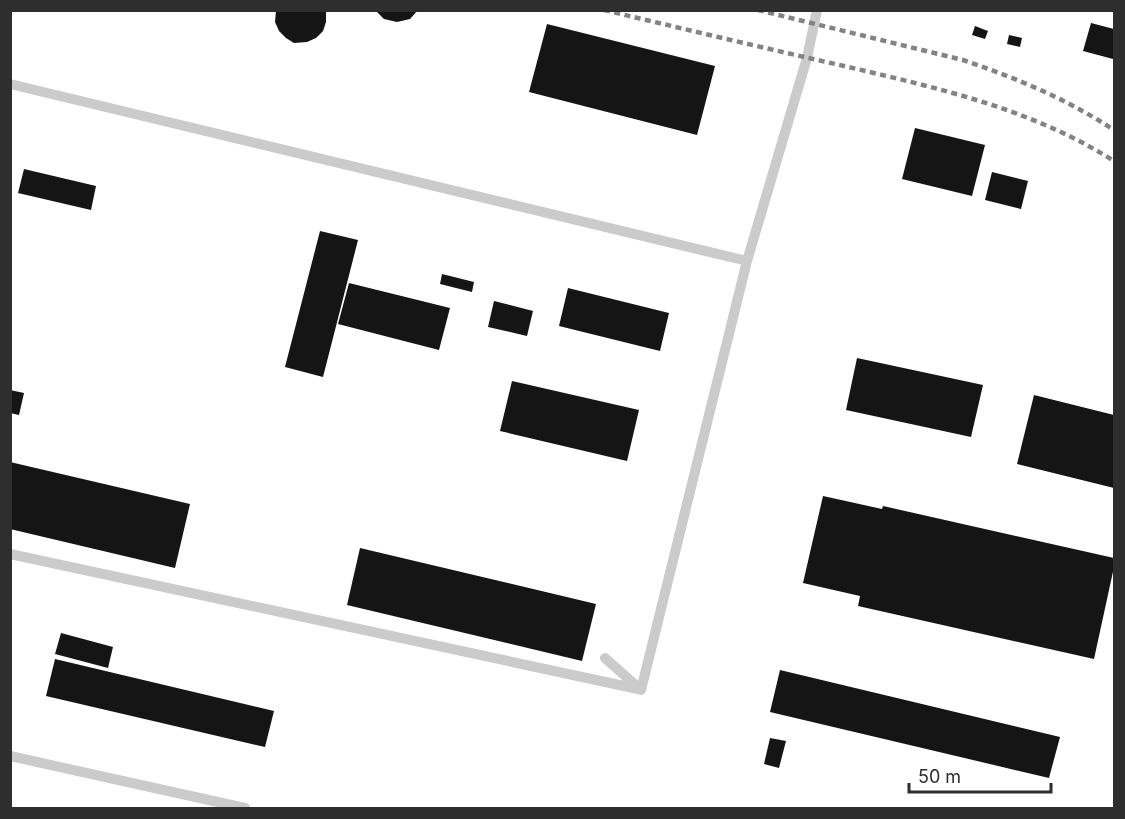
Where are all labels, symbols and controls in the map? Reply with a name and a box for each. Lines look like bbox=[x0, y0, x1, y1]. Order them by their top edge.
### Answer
scale bar bbox=[909, 756, 1052, 794]
text: 50 m bbox=[918, 766, 961, 787]

